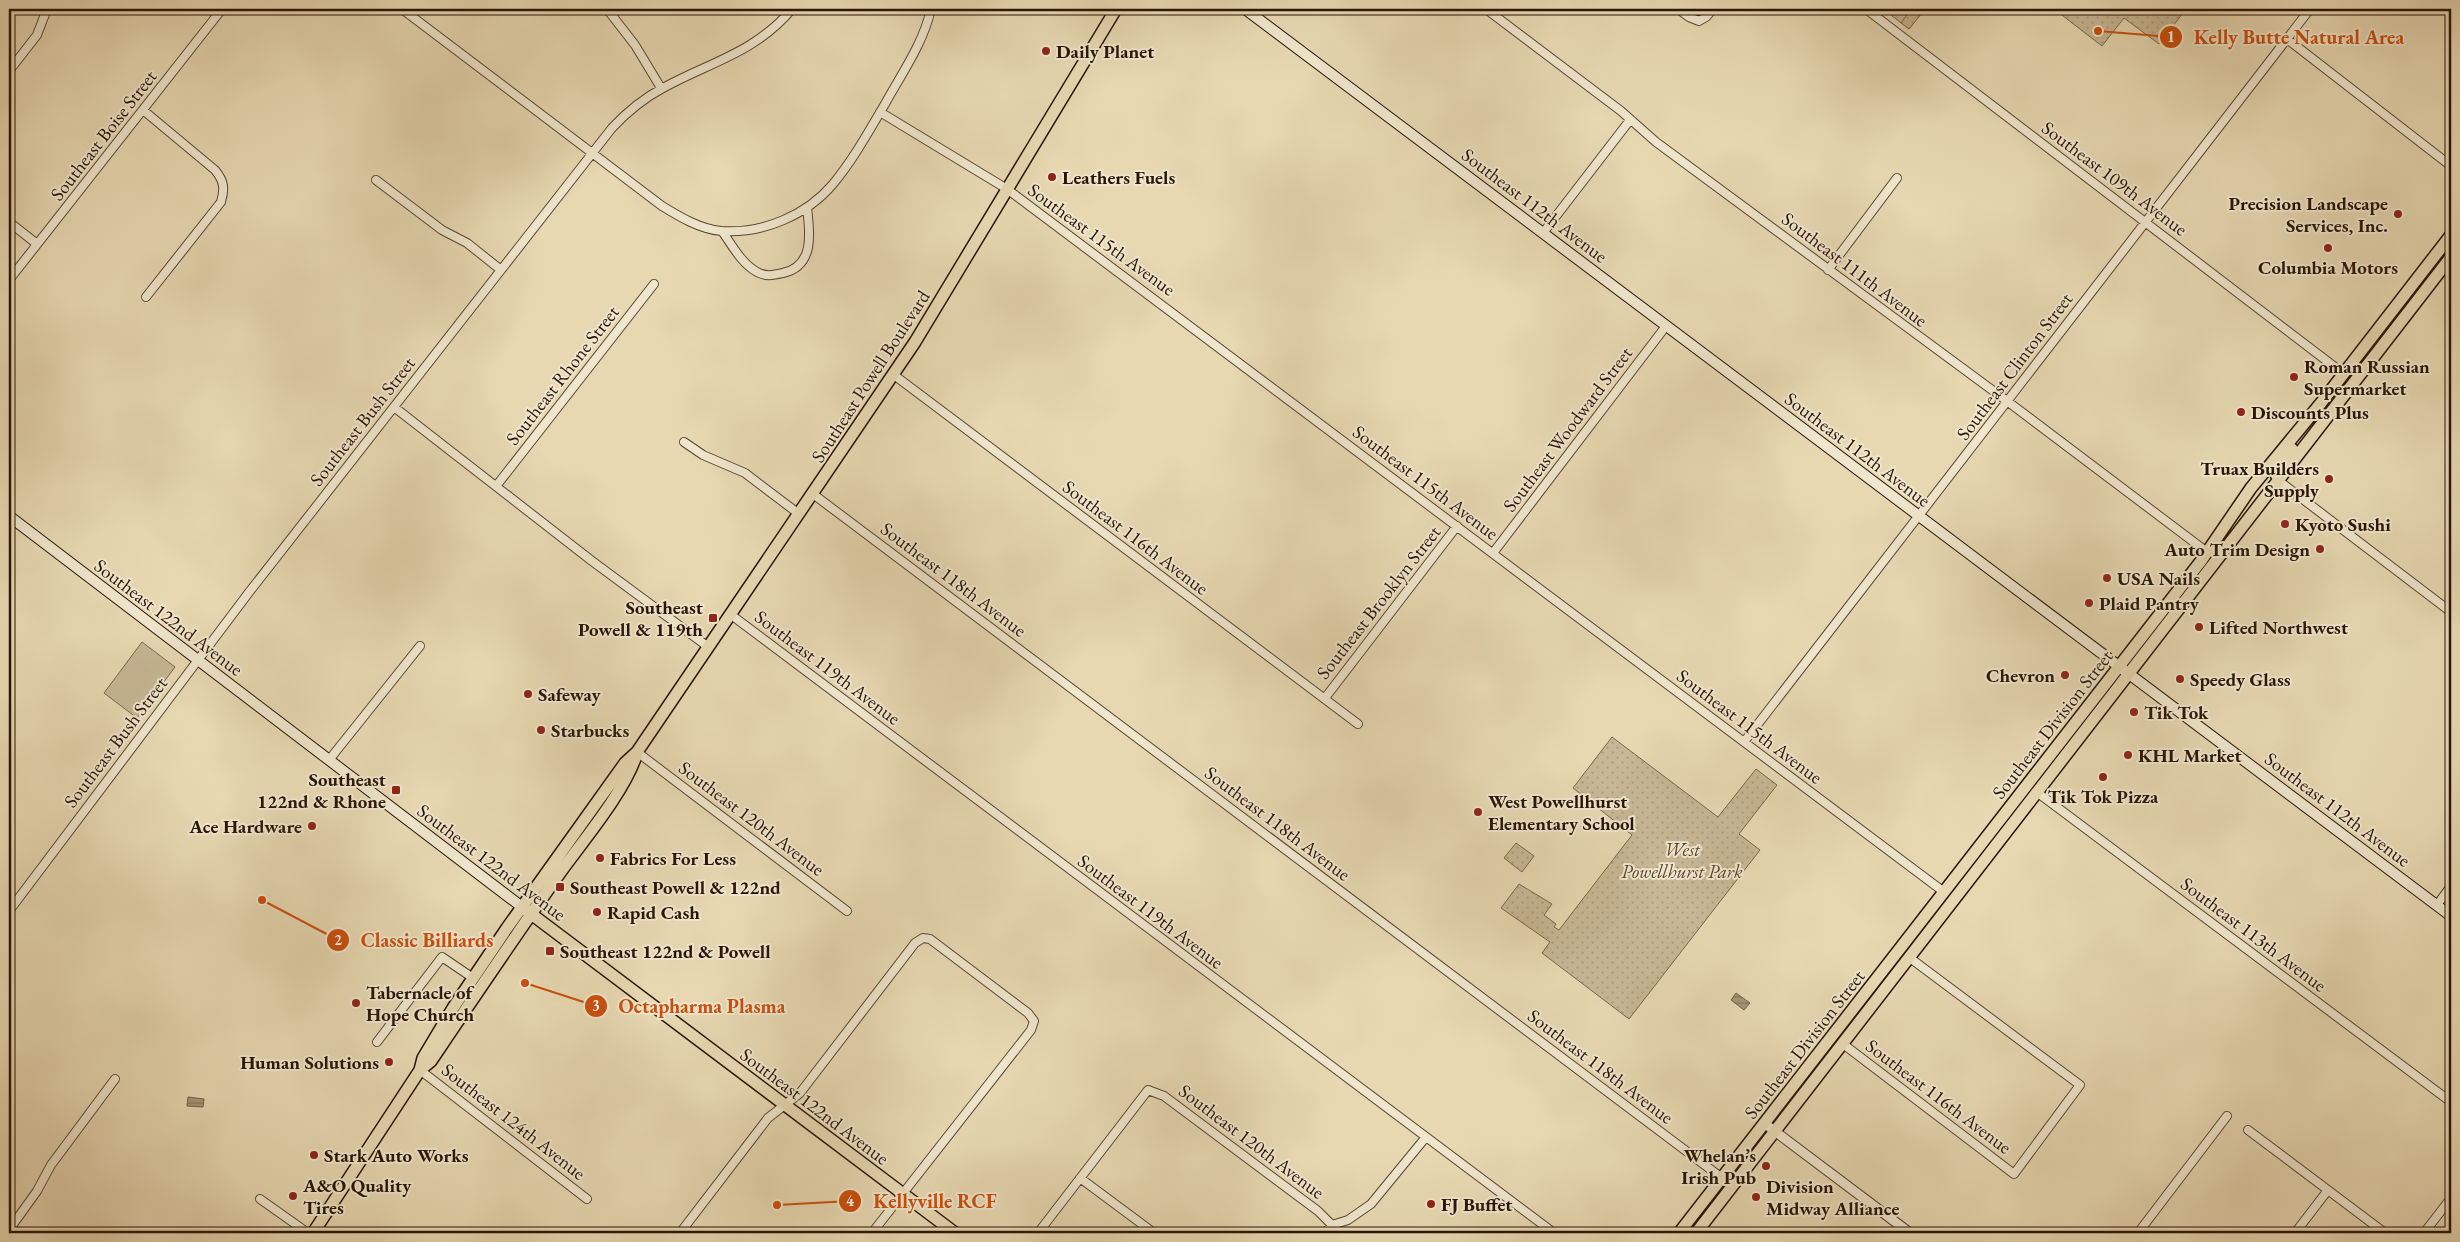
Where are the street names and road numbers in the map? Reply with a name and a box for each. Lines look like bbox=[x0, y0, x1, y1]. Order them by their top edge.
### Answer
street label: Southeast Boise Street bbox=[45, 65, 162, 206]
street label: Southeast 109th Avenue bbox=[2037, 115, 2193, 241]
street label: Southeast 112th Avenue bbox=[1457, 142, 1613, 268]
street label: Southeast 115th Avenue bbox=[1023, 177, 1180, 301]
street label: Southeast 111th Avenue bbox=[1777, 206, 1933, 332]
street label: Southeast Powell Boulevard bbox=[805, 285, 936, 467]
street label: Southeast Clinton Street bbox=[1951, 287, 2078, 445]
street label: Southeast Rhone Street bbox=[500, 300, 625, 450]
street label: Southeast Woodward Street bbox=[1497, 342, 1638, 517]
street label: Southeast Bush Street bbox=[304, 352, 421, 491]
street label: Southeast 112th Avenue bbox=[1780, 386, 1936, 512]
street label: Southeast 115th Avenue bbox=[1348, 419, 1504, 545]
street label: Southeast 116th Avenue bbox=[1058, 474, 1214, 600]
street label: Southeast 118th Avenue bbox=[876, 516, 1032, 642]
street label: Southeast Brooklyn Street bbox=[1311, 520, 1446, 684]
street label: Southeast 122nd Avenue bbox=[89, 553, 248, 682]
street label: Southeast 119th Avenue bbox=[750, 604, 906, 730]
street label: Southeast Division Street bbox=[1986, 645, 2118, 804]
street label: Southeast 115th Avenue bbox=[1672, 663, 1828, 789]
street label: Southeast Bush Street bbox=[58, 672, 173, 813]
street label: Southeast 112th Avenue bbox=[2260, 746, 2416, 872]
street label: Southeast 120th Avenue bbox=[674, 755, 830, 881]
street label: Southeast 118th Avenue bbox=[1200, 760, 1356, 886]
street label: Southeast 122nd Avenue bbox=[412, 798, 571, 927]
street label: Southeast 119th Avenue bbox=[1073, 848, 1229, 974]
street label: Southeast 113th Avenue bbox=[2176, 871, 2332, 997]
street label: Southeast Division Street bbox=[1738, 965, 1870, 1124]
street label: Southeast 118th Avenue bbox=[1523, 1003, 1679, 1129]
street label: Southeast 116th Avenue bbox=[1861, 1033, 2017, 1159]
street label: Southeast 122nd Avenue bbox=[735, 1042, 894, 1171]
street label: Southeast 124th Avenue bbox=[437, 1057, 591, 1186]
street label: Southeast 120th Avenue bbox=[1174, 1078, 1330, 1204]

